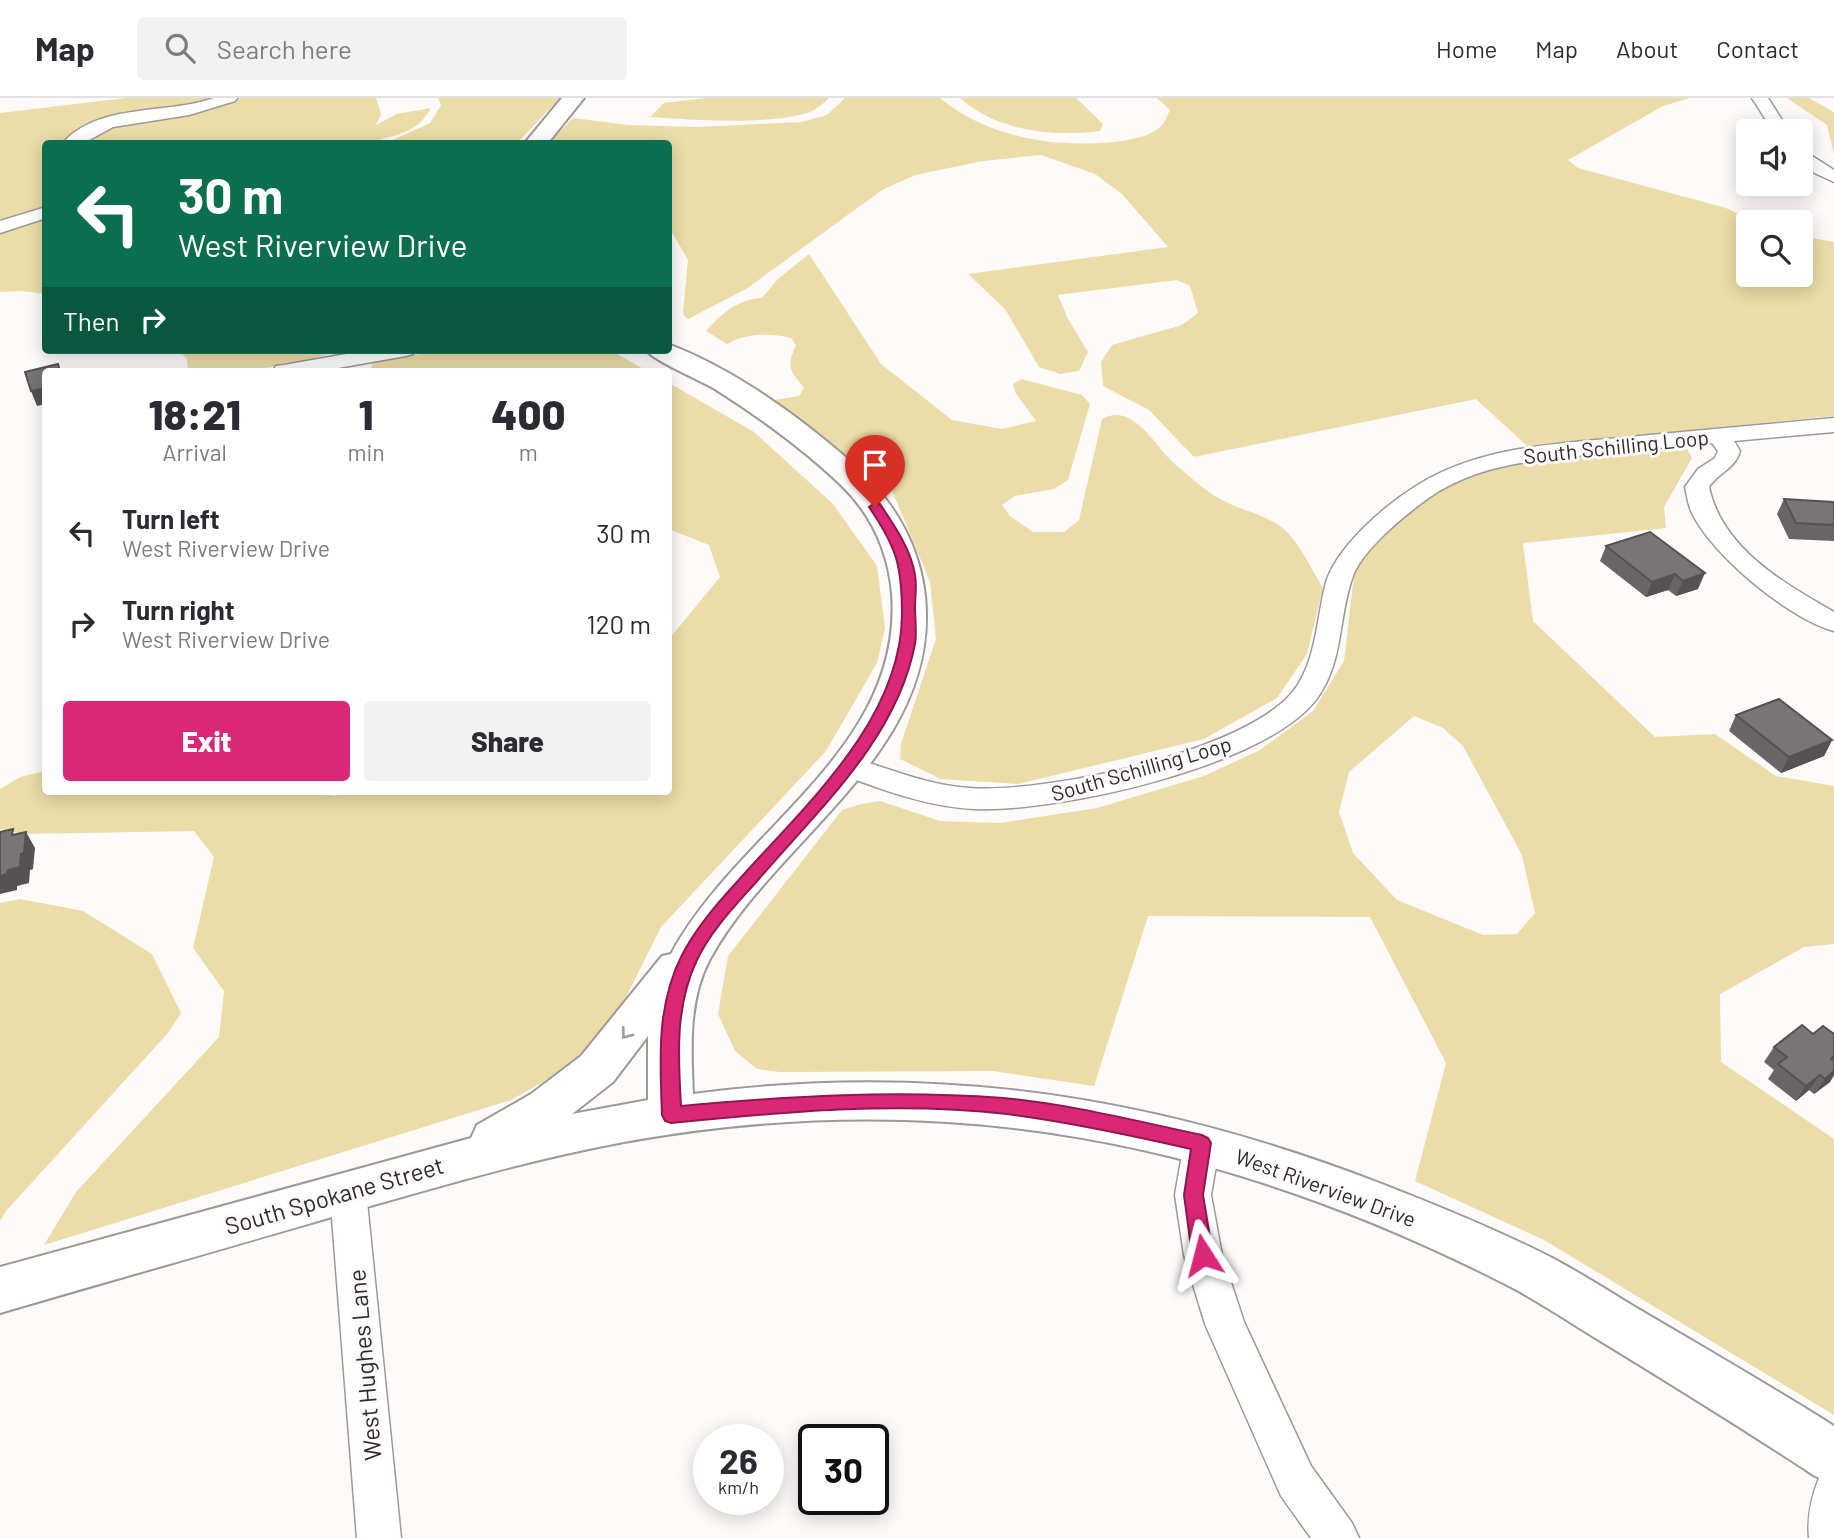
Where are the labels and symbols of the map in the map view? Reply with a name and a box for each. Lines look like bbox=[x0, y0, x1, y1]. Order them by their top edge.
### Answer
street label: South Schilling Loop bbox=[1522, 424, 1710, 468]
pin bbox=[845, 435, 905, 507]
street label: South Schilling Loop bbox=[1048, 730, 1234, 806]
one-way arrow bbox=[621, 1026, 634, 1039]
street label: West Riverview Drive bbox=[1232, 1143, 1420, 1231]
street label: South Spokane Street bbox=[221, 1150, 447, 1240]
position arrow bbox=[1166, 1218, 1240, 1292]
street label: West Hughes Lane bbox=[341, 1268, 387, 1462]
speed limit sign: 30 bbox=[798, 1424, 889, 1515]

